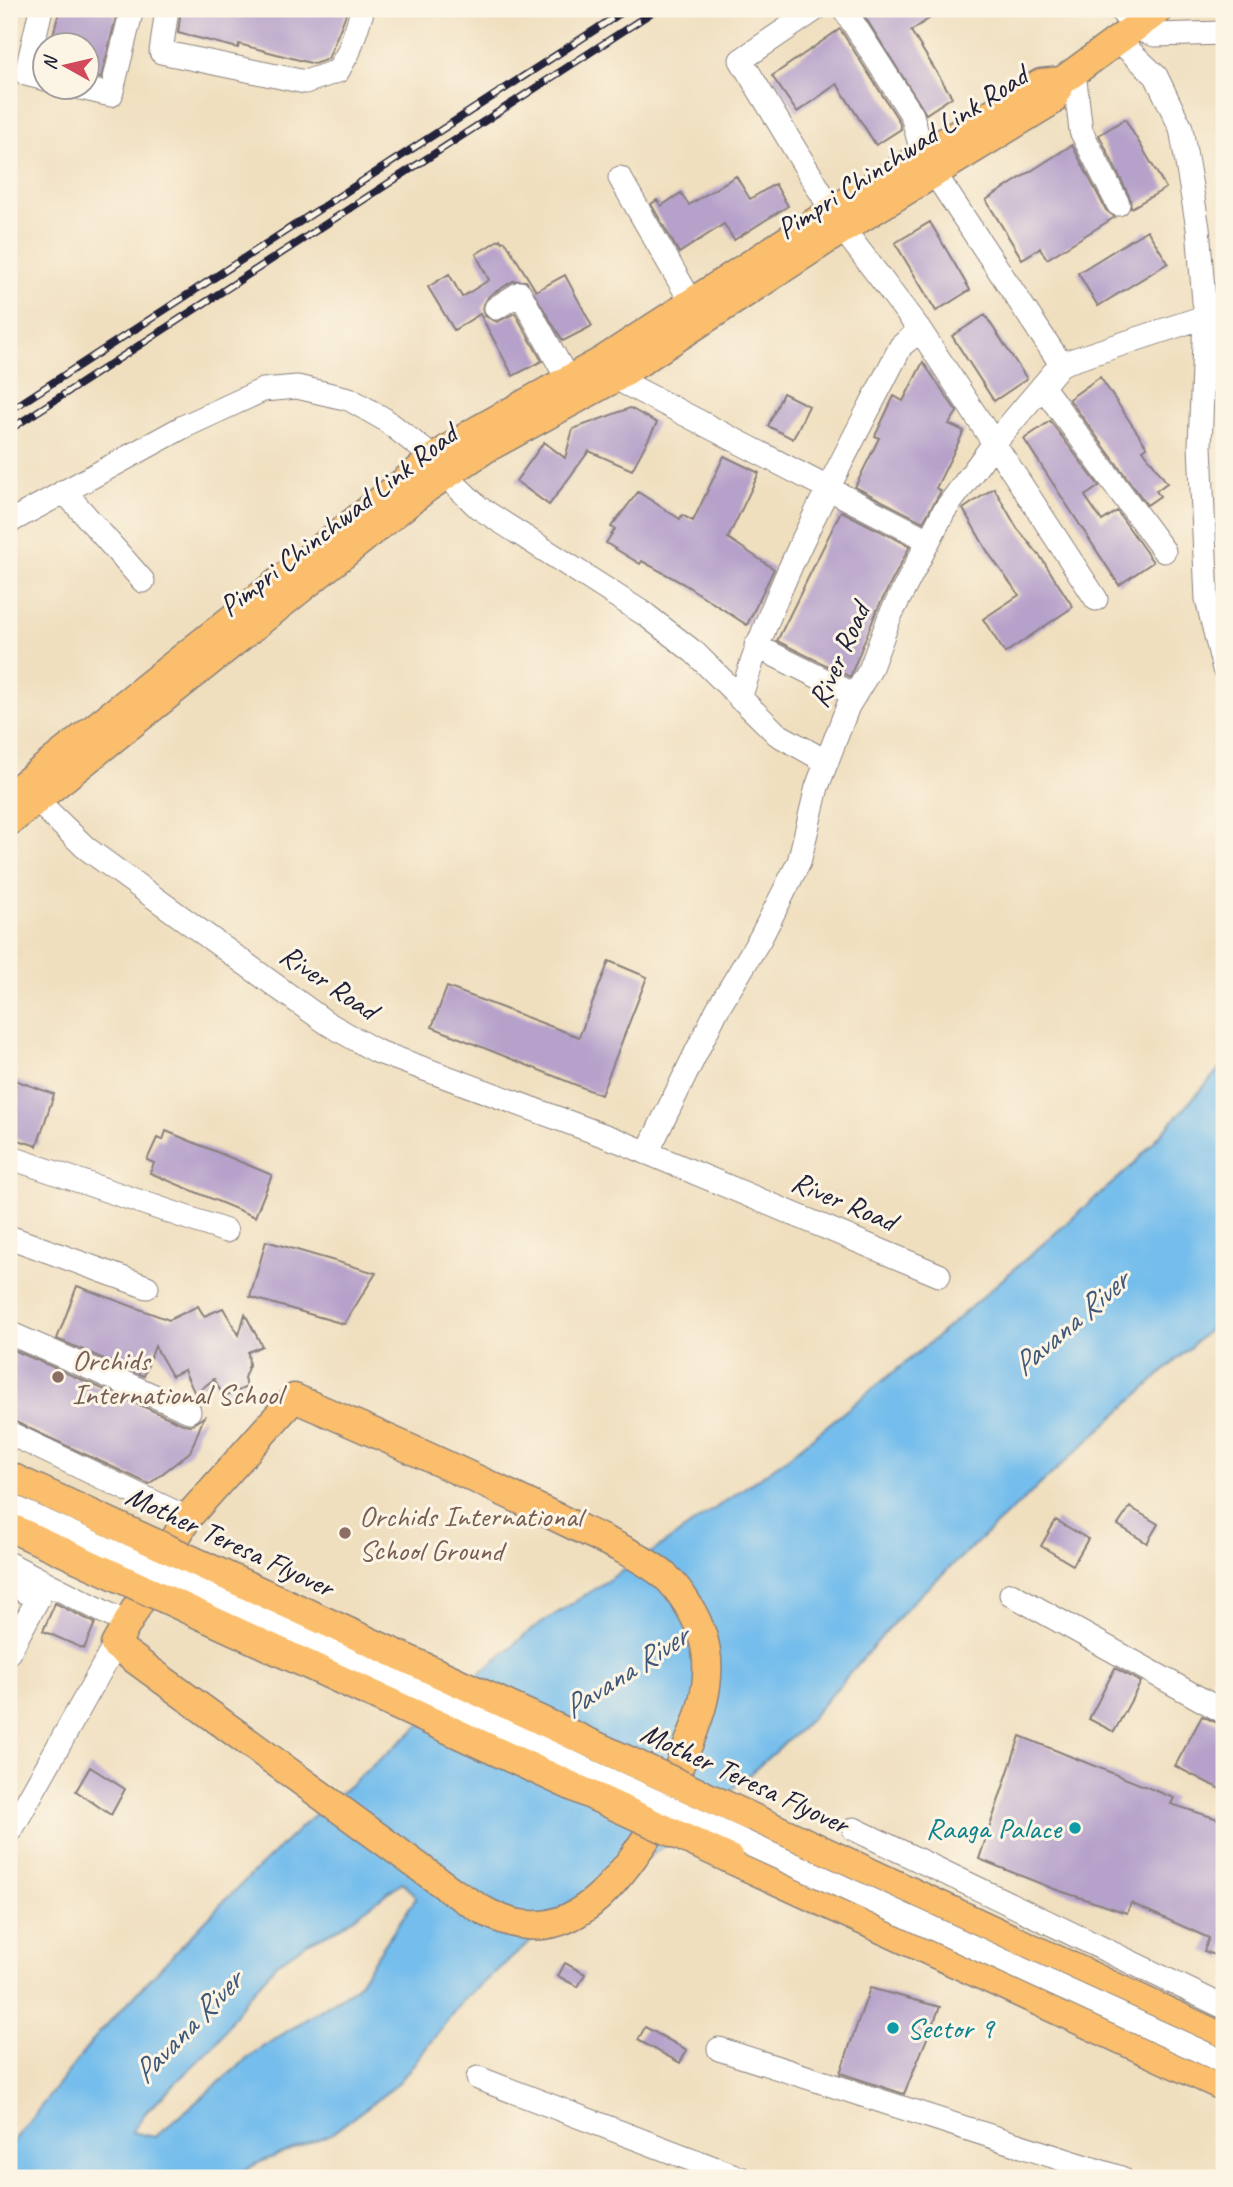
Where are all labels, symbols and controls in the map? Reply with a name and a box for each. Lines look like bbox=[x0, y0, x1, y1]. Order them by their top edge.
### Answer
north arrow bbox=[32, 32, 102, 102]
text: N bbox=[37, 53, 63, 71]
street label: Pimpri Chinchwad Link Road bbox=[769, 54, 1038, 247]
street label: Pimpri Chinchwad Link Road bbox=[211, 413, 468, 625]
street label: River Road bbox=[799, 593, 880, 713]
street label: River Road bbox=[273, 935, 389, 1031]
street label: River Road bbox=[786, 1162, 906, 1242]
water label: Pavana River bbox=[1003, 1258, 1141, 1385]
place label: Orchids International School bbox=[72, 1341, 287, 1413]
marker: Orchids International School bbox=[50, 1369, 66, 1385]
street label: Mother Teresa Flyover bbox=[120, 1476, 342, 1607]
place label: Orchids International School Ground bbox=[359, 1497, 587, 1569]
marker: Orchids International School Ground bbox=[337, 1525, 353, 1541]
water label: Pavana River bbox=[555, 1613, 700, 1728]
street label: Mother Teresa Flyover bbox=[635, 1713, 857, 1844]
place label: Raaga Palace bbox=[926, 1809, 1063, 1847]
marker: Raaga Palace bbox=[1067, 1820, 1083, 1836]
water label: Pavana River bbox=[123, 1958, 255, 2092]
place label: Sector 9 bbox=[907, 2009, 996, 2047]
marker: Sector 9 bbox=[885, 2020, 901, 2036]

